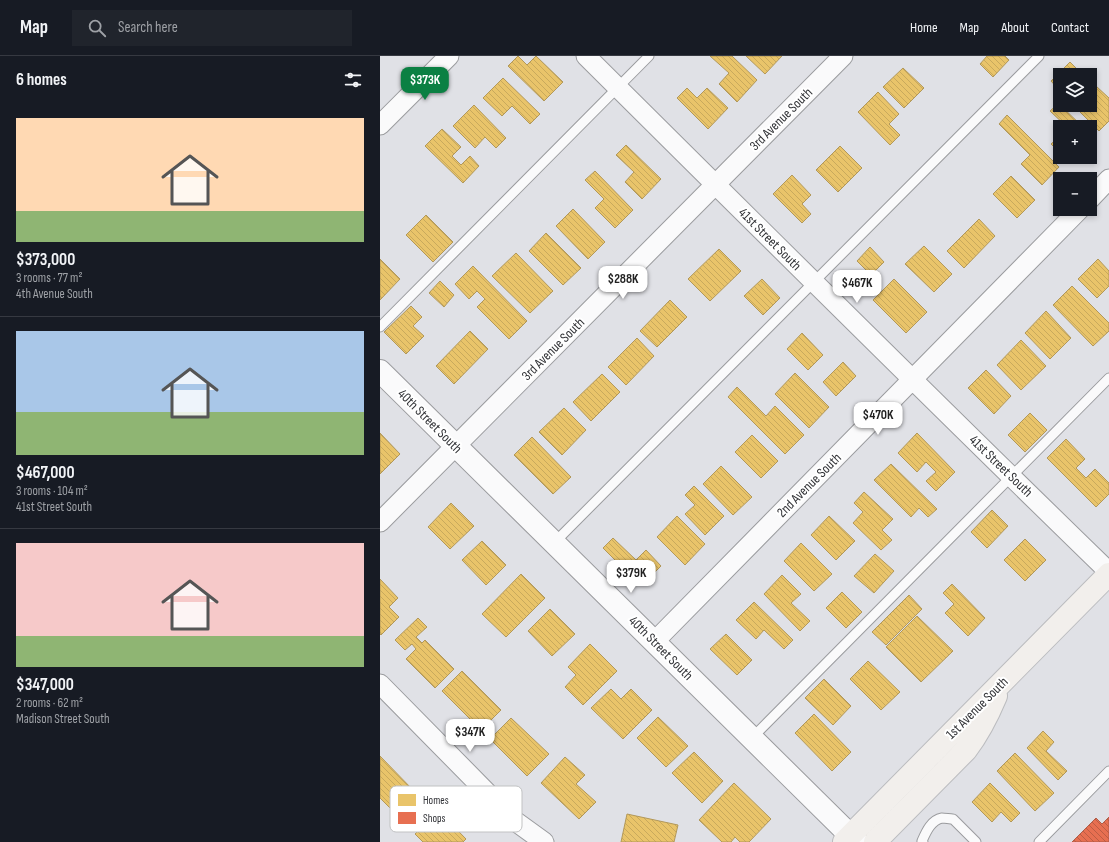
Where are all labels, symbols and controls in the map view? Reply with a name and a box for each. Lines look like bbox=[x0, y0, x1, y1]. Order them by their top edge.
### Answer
search box bbox=[72, 10, 352, 46]
text: Map bbox=[20, 16, 48, 39]
icon: search bbox=[86, 17, 108, 39]
text: Search here bbox=[118, 18, 178, 37]
text: Home bbox=[910, 19, 938, 36]
text: Map bbox=[960, 19, 979, 36]
text: About bbox=[1001, 19, 1029, 36]
text: Contact bbox=[1051, 19, 1089, 36]
pin: $373K bbox=[397, 67, 453, 101]
map controls bbox=[1053, 68, 1097, 216]
button: layers bbox=[1053, 68, 1097, 112]
icon: filters bbox=[342, 69, 364, 91]
text: 6 homes bbox=[16, 70, 67, 90]
text: $373K bbox=[410, 72, 440, 88]
street label: 3rd Avenue South bbox=[746, 84, 816, 154]
button: + bbox=[1053, 120, 1097, 164]
icon: home bbox=[154, 144, 226, 216]
button: − bbox=[1053, 172, 1097, 216]
street label: 41st Street South bbox=[735, 204, 805, 274]
text: $373,000 bbox=[16, 250, 75, 270]
pin: $288K bbox=[595, 266, 651, 300]
text: 3 rooms · 77 m² bbox=[16, 270, 82, 286]
pin: $467K bbox=[829, 270, 885, 304]
text: $288K bbox=[607, 271, 639, 287]
text: $467K bbox=[841, 275, 873, 291]
text: 4th Avenue South bbox=[16, 286, 93, 302]
street label: 3rd Avenue South bbox=[518, 314, 588, 384]
icon: home bbox=[154, 357, 226, 429]
street label: 40th Street South bbox=[394, 385, 466, 457]
pin: $470K bbox=[850, 402, 906, 436]
text: $470K bbox=[863, 407, 893, 423]
street label: 41st Street South bbox=[966, 431, 1036, 501]
street label: 2nd Avenue South bbox=[773, 449, 845, 521]
text: $467,000 bbox=[16, 463, 75, 483]
text: 3 rooms · 104 m² bbox=[16, 483, 88, 499]
text: 41st Street South bbox=[16, 499, 92, 515]
pin: $379K bbox=[603, 560, 659, 594]
text: $379K bbox=[616, 565, 646, 581]
icon: home bbox=[154, 569, 226, 641]
street label: 40th Street South bbox=[625, 612, 697, 684]
street label: 1st Avenue South bbox=[942, 673, 1012, 743]
text: $347,000 bbox=[16, 675, 74, 695]
text: 2 rooms · 62 m² bbox=[16, 695, 83, 711]
text: Madison Street South bbox=[16, 711, 110, 727]
pin: $347K bbox=[442, 719, 498, 753]
text: $347K bbox=[455, 724, 485, 740]
legend bbox=[390, 786, 522, 832]
text: Homes bbox=[423, 794, 449, 807]
text: Shops bbox=[423, 812, 446, 825]

